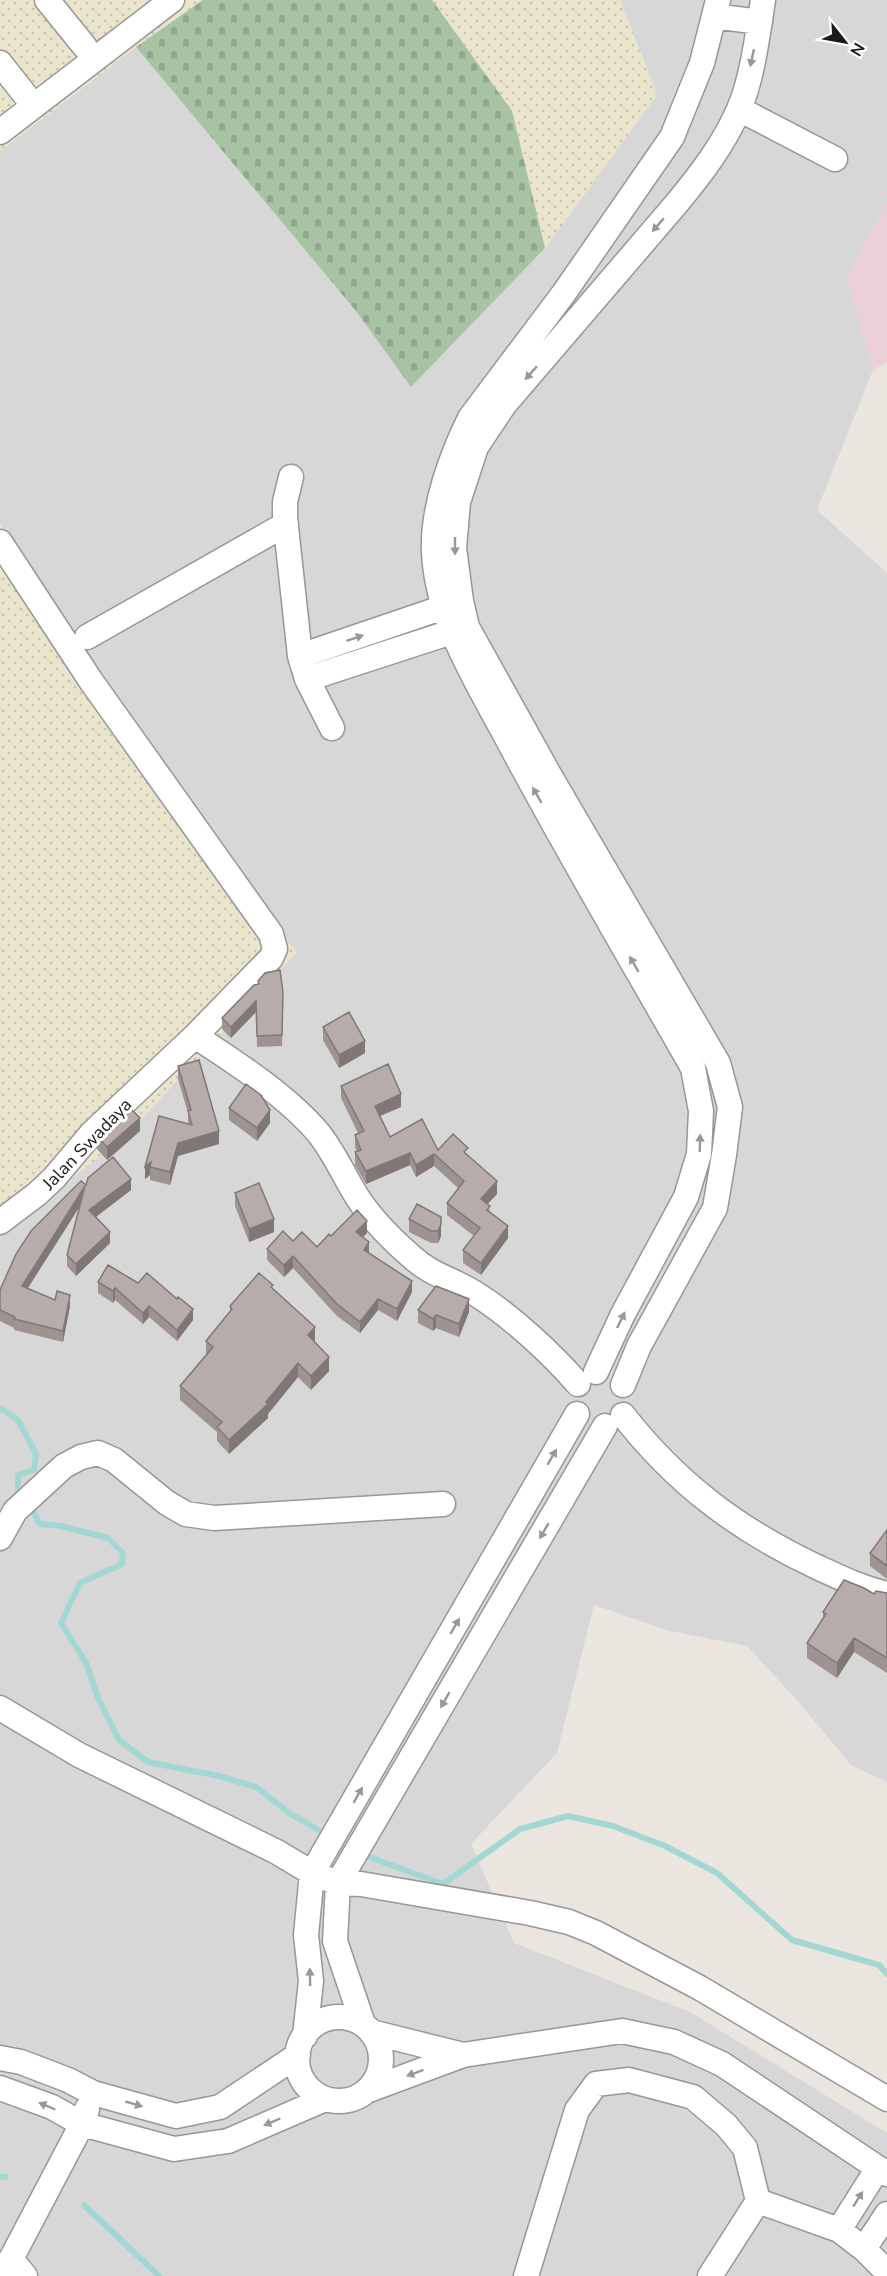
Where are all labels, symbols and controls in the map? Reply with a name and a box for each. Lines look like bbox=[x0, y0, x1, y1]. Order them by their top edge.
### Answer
north arrow bbox=[815, 12, 875, 72]
text: N bbox=[844, 38, 870, 60]
one-way arrow bbox=[747, 48, 757, 67]
one-way arrow bbox=[652, 217, 665, 232]
one-way arrow bbox=[525, 365, 538, 380]
one-way arrow bbox=[450, 537, 460, 556]
one-way arrow bbox=[346, 633, 364, 642]
one-way arrow bbox=[532, 787, 543, 803]
one-way arrow bbox=[629, 955, 639, 972]
street label: Jalan Swadaya bbox=[36, 1093, 137, 1196]
one-way arrow bbox=[695, 1133, 704, 1152]
one-way arrow bbox=[616, 1311, 626, 1328]
one-way arrow bbox=[547, 1449, 558, 1465]
one-way arrow bbox=[538, 1523, 549, 1539]
one-way arrow bbox=[450, 1617, 460, 1634]
one-way arrow bbox=[440, 1692, 450, 1709]
one-way arrow bbox=[352, 1787, 363, 1803]
one-way arrow bbox=[305, 1968, 314, 1987]
one-way arrow bbox=[405, 2068, 423, 2078]
one-way arrow bbox=[38, 2100, 56, 2110]
one-way arrow bbox=[125, 2100, 143, 2109]
one-way arrow bbox=[262, 2117, 280, 2127]
one-way arrow bbox=[853, 2191, 864, 2207]

